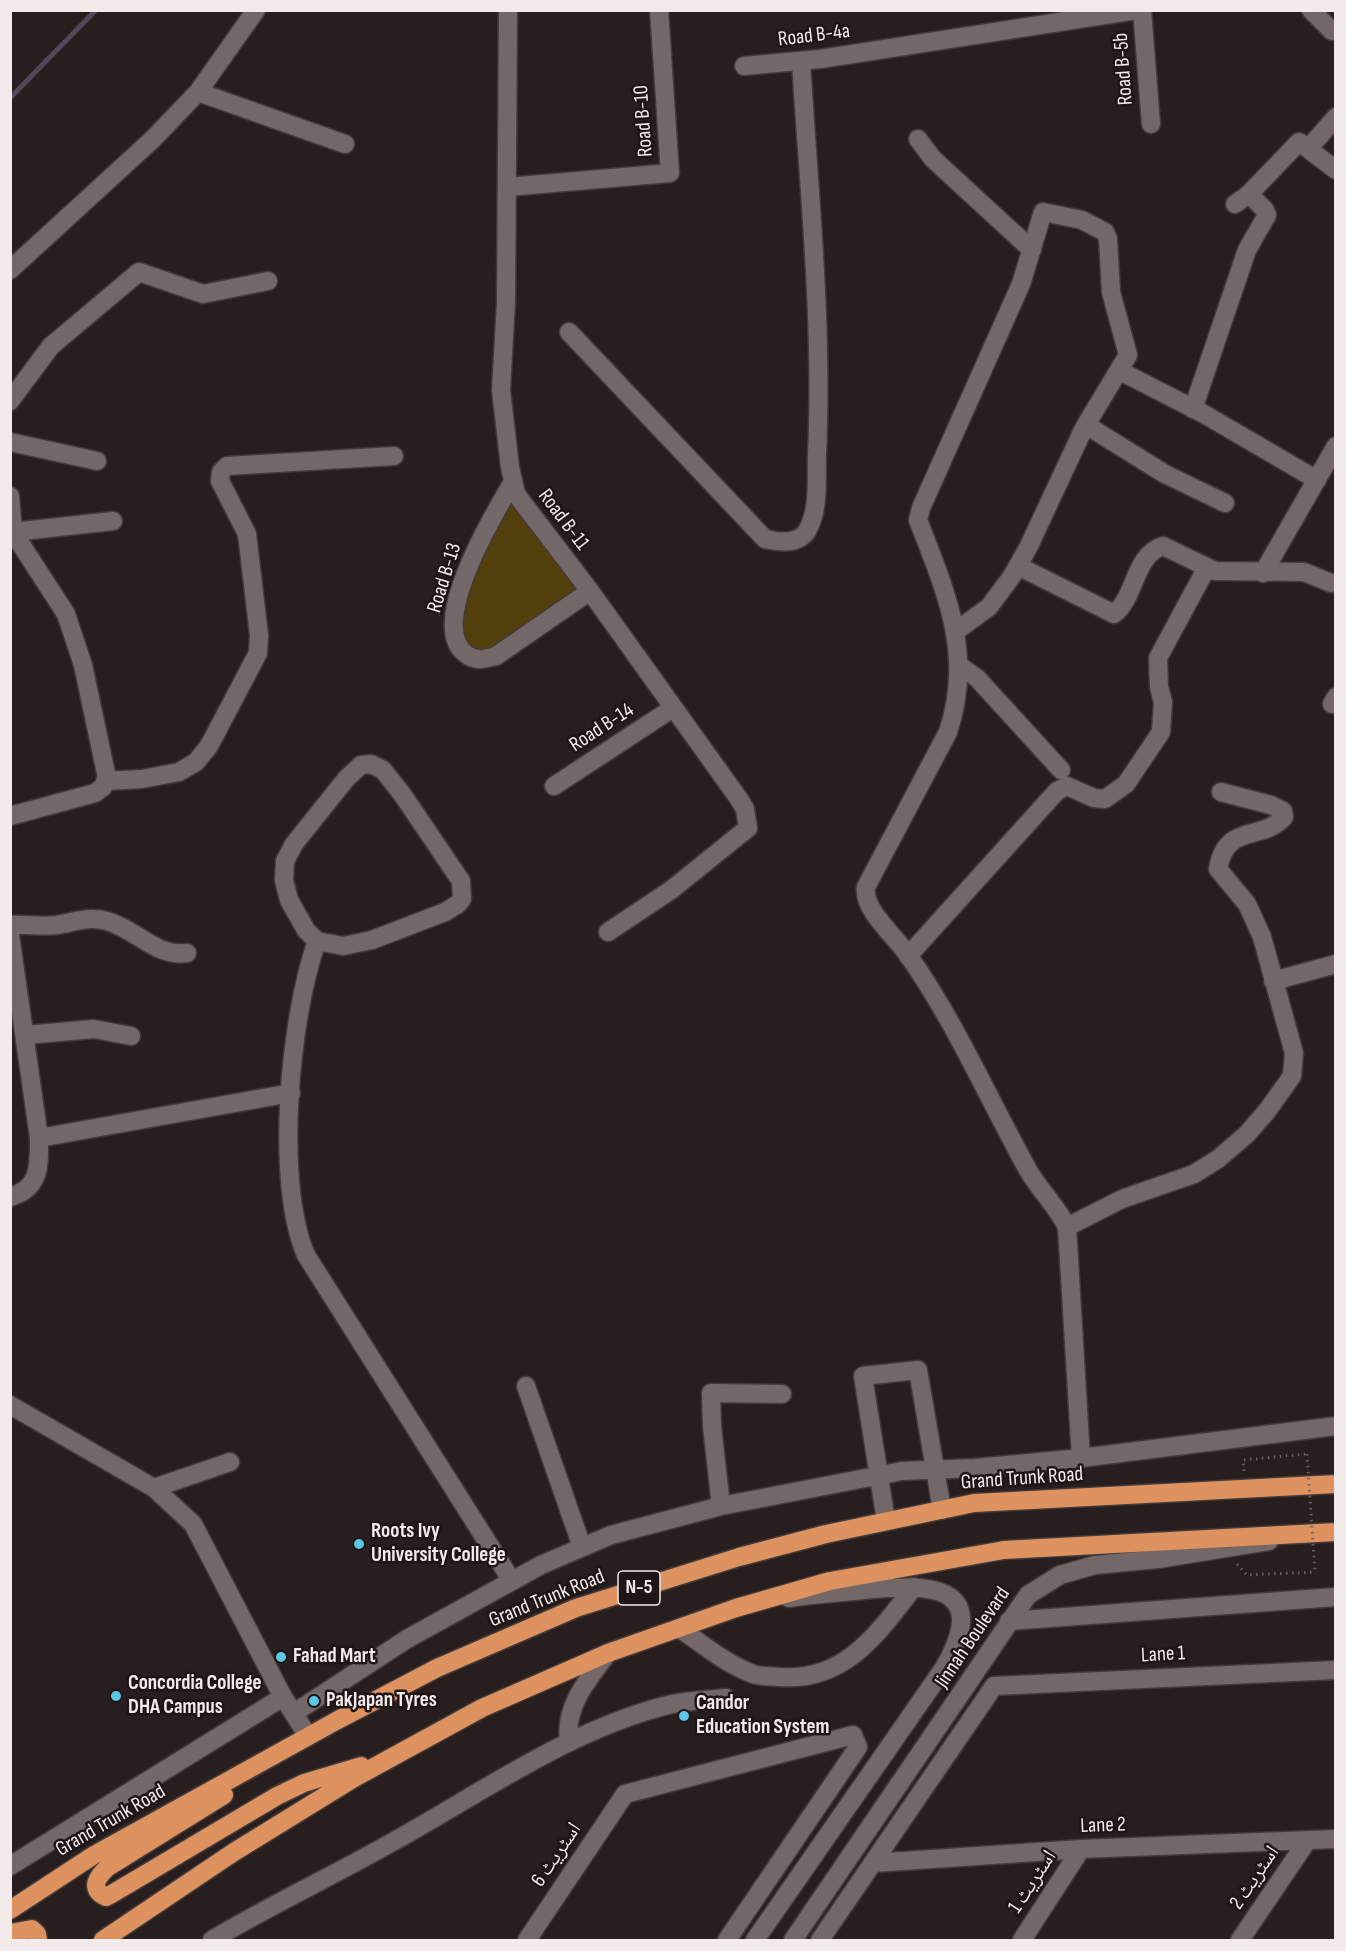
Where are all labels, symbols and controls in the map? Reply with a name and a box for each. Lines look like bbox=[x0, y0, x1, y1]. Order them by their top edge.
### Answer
street label: Road B-4a bbox=[777, 19, 851, 53]
street label: Road B-5b bbox=[1109, 32, 1139, 106]
street label: Road B-10 bbox=[629, 84, 659, 158]
street label: Road B-11 bbox=[532, 484, 594, 556]
street label: Road B-13 bbox=[422, 540, 468, 616]
street label: Road B-14 bbox=[565, 698, 639, 758]
street label: Grand Trunk Road bbox=[960, 1462, 1084, 1496]
place label: Roots Ivy University College bbox=[371, 1519, 506, 1569]
marker: Roots Ivy University College bbox=[352, 1537, 366, 1551]
street label: Grand Trunk Road bbox=[485, 1564, 609, 1634]
road number: N-5 bbox=[618, 1571, 660, 1605]
street label: Jinnah Boulevard bbox=[930, 1583, 1016, 1693]
street label: Lane 1 bbox=[1140, 1641, 1186, 1669]
place label: Fahad Mart bbox=[293, 1644, 376, 1670]
marker: Fahad Mart bbox=[274, 1650, 288, 1664]
place label: Concordia College DHA Campus bbox=[128, 1671, 262, 1721]
place label: PakJapan Tyres bbox=[326, 1688, 437, 1714]
marker: Concordia College DHA Campus bbox=[109, 1689, 123, 1703]
place label: Candor Education System bbox=[696, 1691, 829, 1741]
marker: PakJapan Tyres bbox=[307, 1694, 321, 1708]
marker: Candor Education System bbox=[677, 1709, 691, 1723]
street label: Grand Trunk Road bbox=[52, 1779, 170, 1863]
street label: Lane 2 bbox=[1080, 1813, 1126, 1839]
street label: اسٹریٹ 6 bbox=[526, 1818, 588, 1892]
street label: اسٹریٹ 2 bbox=[1225, 1841, 1285, 1915]
street label: اسٹریٹ 1 bbox=[1003, 1846, 1063, 1918]

